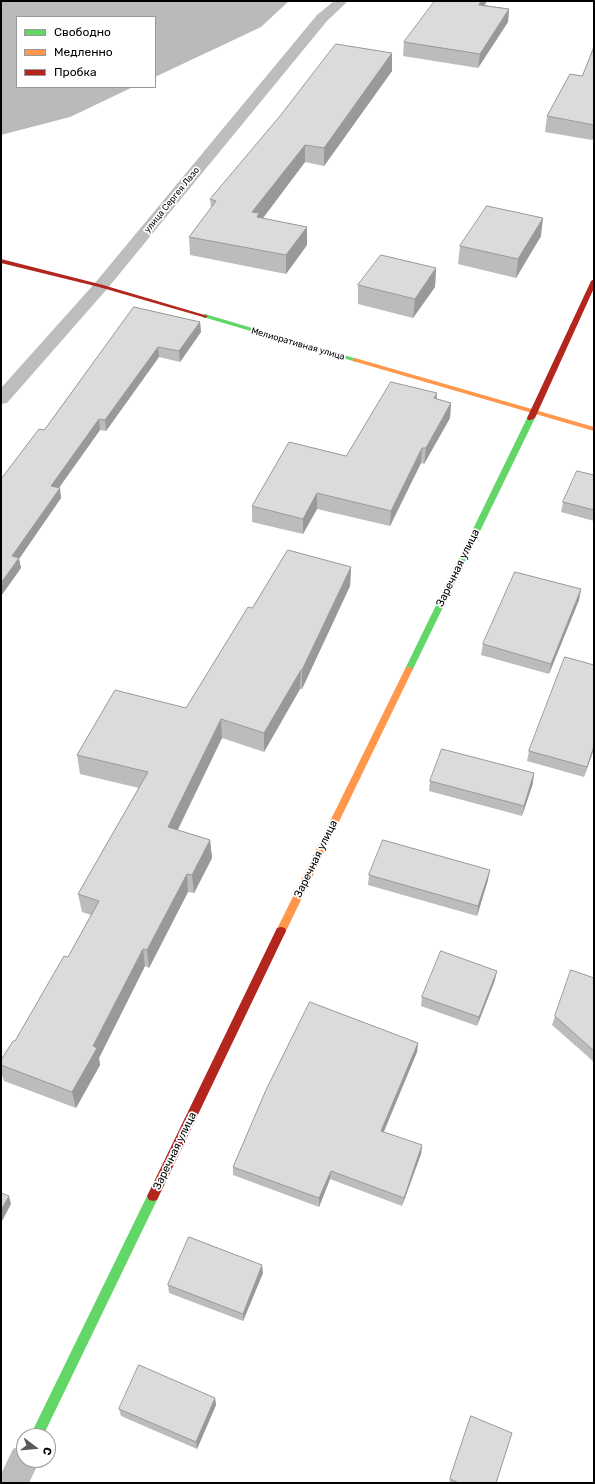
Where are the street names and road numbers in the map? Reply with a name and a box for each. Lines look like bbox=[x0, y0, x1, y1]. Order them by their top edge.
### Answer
street label: улица Сергея Лазо bbox=[142, 165, 202, 235]
street label: Мелиоративная улица bbox=[250, 325, 346, 363]
street label: Заречная улица bbox=[433, 527, 483, 609]
street label: Заречная улица bbox=[291, 818, 341, 900]
street label: Заречная улица bbox=[150, 1110, 200, 1192]

